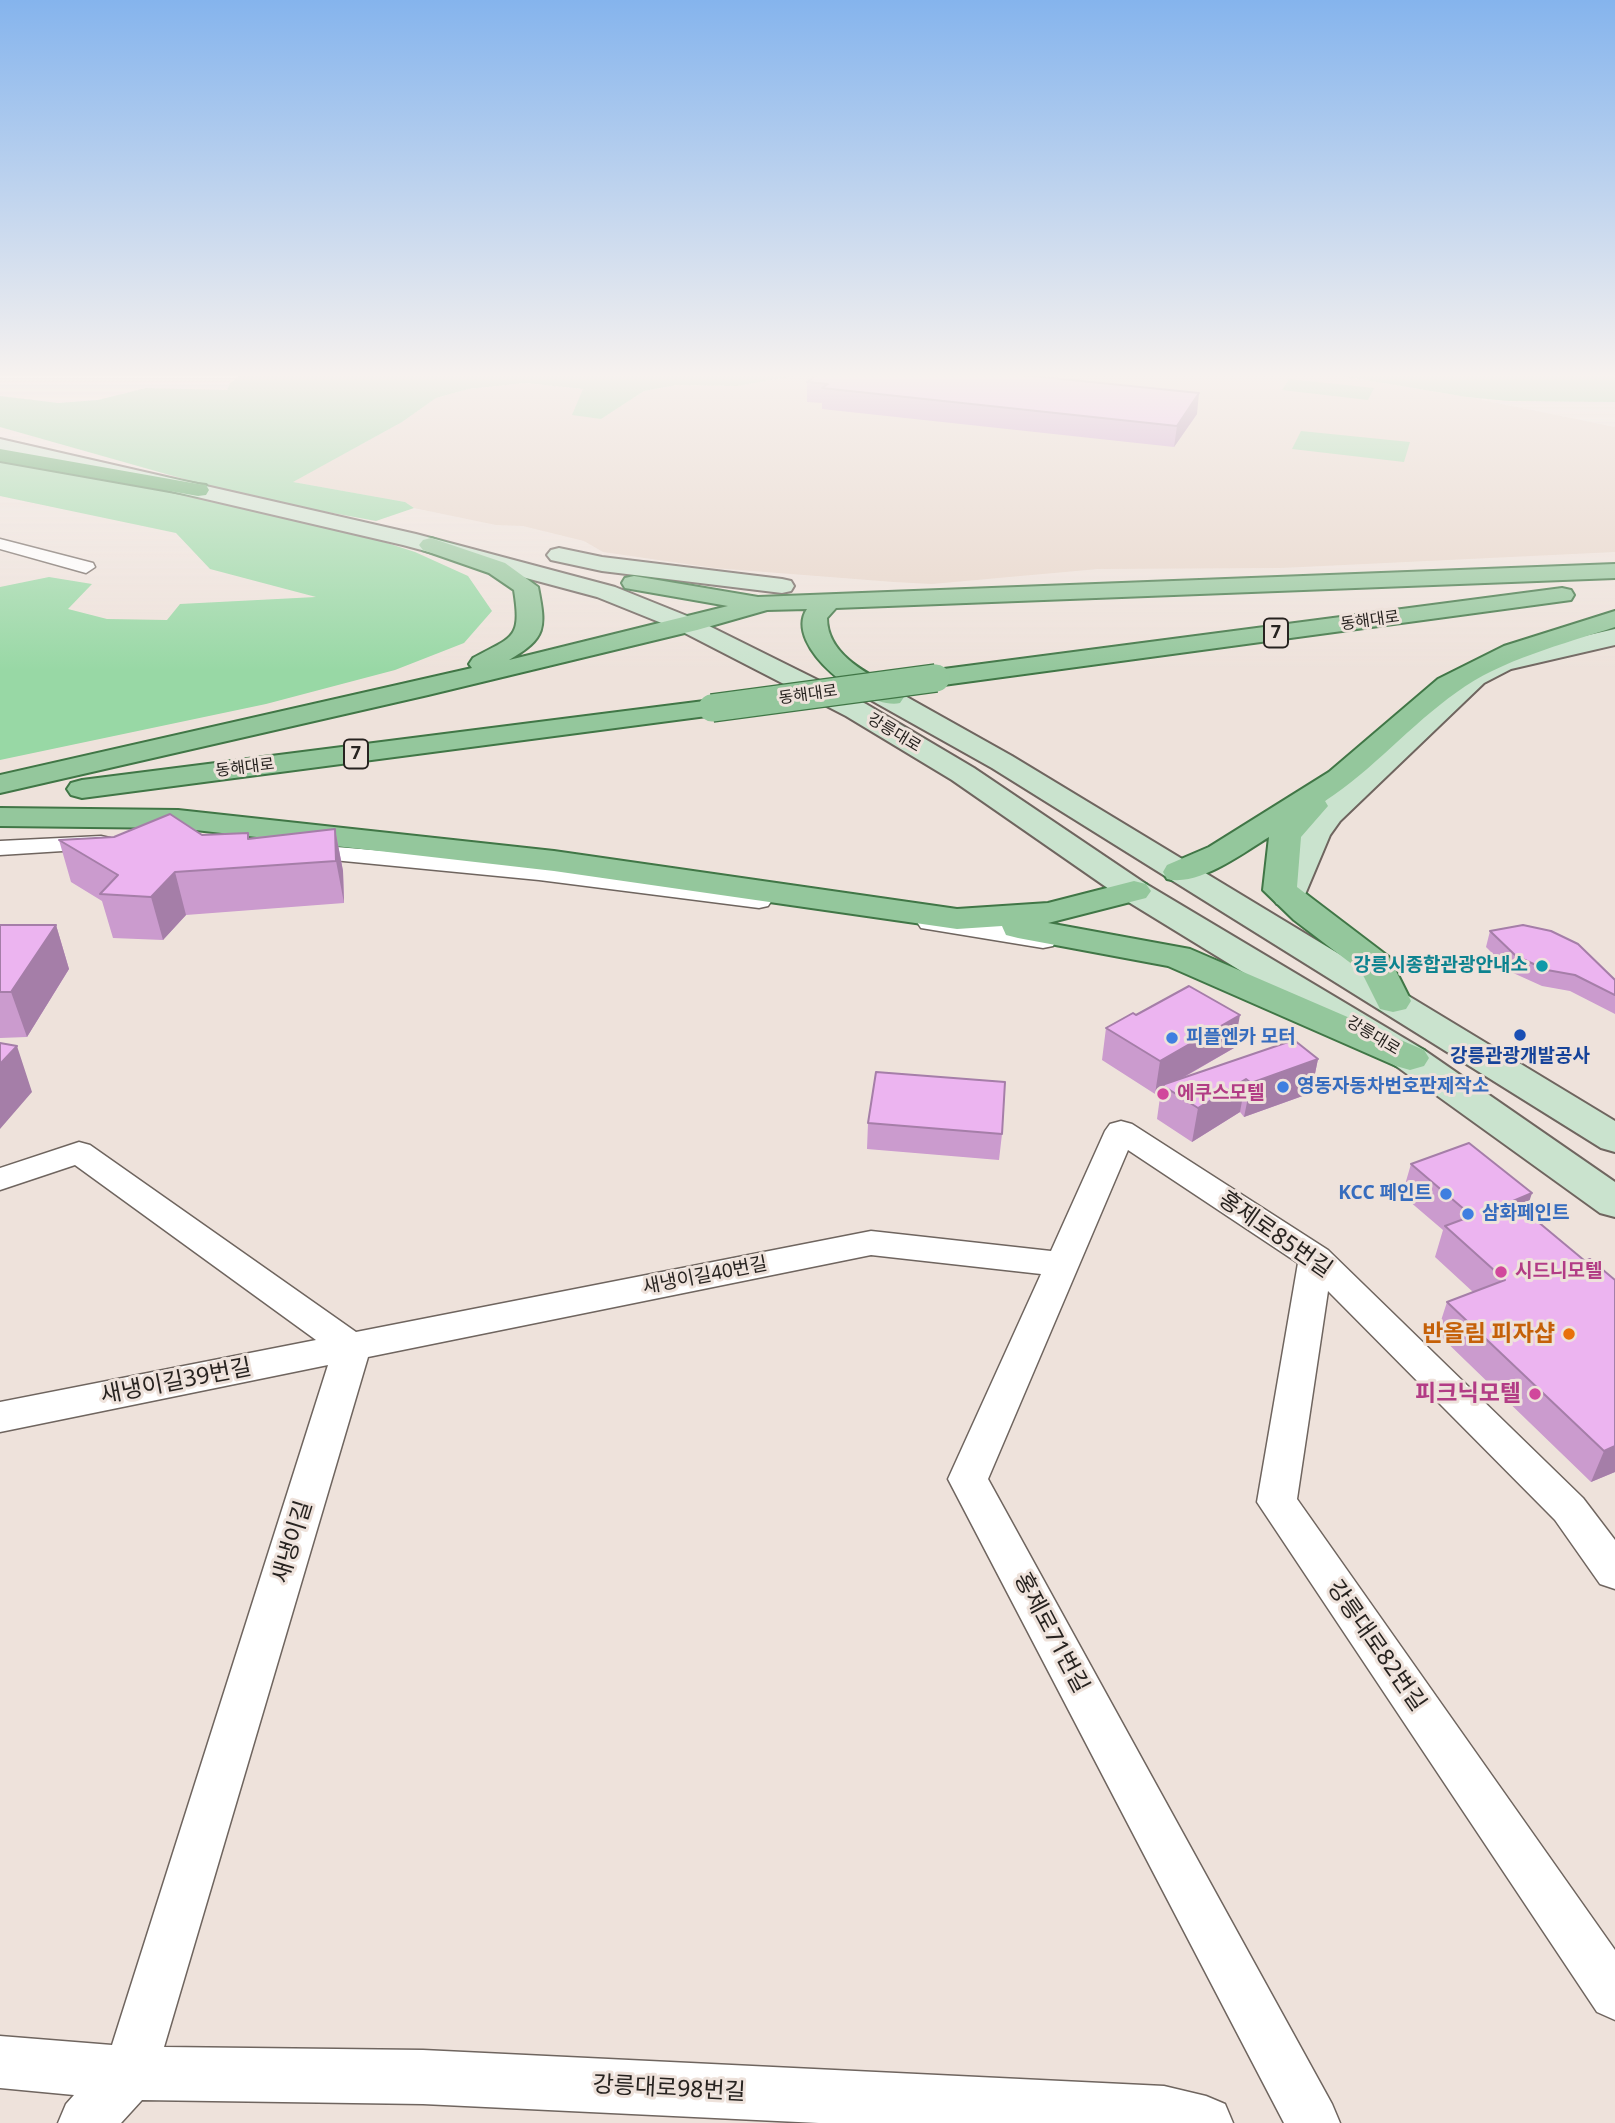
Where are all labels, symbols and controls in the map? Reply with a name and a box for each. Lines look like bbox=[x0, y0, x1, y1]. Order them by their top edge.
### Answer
street label: 동해대로 bbox=[1340, 607, 1400, 635]
road number: 7 bbox=[1264, 618, 1288, 648]
street label: 동해대로 bbox=[778, 681, 838, 709]
street label: 강릉대로 bbox=[864, 710, 924, 756]
road number: 7 bbox=[344, 740, 368, 768]
street label: 동해대로 bbox=[215, 755, 275, 781]
place label: 강릉시종합관광안내소 bbox=[1353, 955, 1528, 977]
marker: 강릉시종합관광안내소 bbox=[1534, 958, 1550, 974]
street label: 강릉대로 bbox=[1343, 1013, 1403, 1059]
place label: 피플엔카 모터 bbox=[1186, 1027, 1296, 1049]
marker: 강릉관광개발공사 bbox=[1512, 1027, 1528, 1043]
marker: 피플엔카 모터 bbox=[1164, 1030, 1180, 1046]
place label: 강릉관광개발공사 bbox=[1450, 1046, 1590, 1068]
place label: 영동자동차번호판제작소 bbox=[1297, 1076, 1489, 1098]
marker: 영동자동차번호판제작소 bbox=[1275, 1079, 1291, 1095]
place label: 에쿠스모텔 bbox=[1177, 1083, 1264, 1105]
marker: 에쿠스모텔 bbox=[1155, 1086, 1171, 1102]
place label: KCC 페인트 bbox=[1338, 1183, 1432, 1205]
street label: 홍제로85번길 bbox=[1213, 1186, 1337, 1284]
marker: KCC 페인트 bbox=[1438, 1186, 1454, 1202]
place label: 삼화페인트 bbox=[1482, 1203, 1569, 1225]
marker: 삼화페인트 bbox=[1460, 1206, 1476, 1222]
street label: 새냉이길40번길 bbox=[641, 1253, 769, 1299]
place label: 시드니모텔 bbox=[1515, 1261, 1602, 1283]
marker: 시드니모텔 bbox=[1493, 1264, 1509, 1280]
place label: 반올림 피자샵 bbox=[1422, 1320, 1555, 1348]
marker: 반올림 피자샵 bbox=[1561, 1326, 1577, 1342]
street label: 새냉이길39번길 bbox=[98, 1354, 254, 1410]
place label: 피크닉모텔 bbox=[1415, 1380, 1521, 1408]
marker: 피크닉모텔 bbox=[1527, 1386, 1543, 1402]
street label: 새냉이길 bbox=[267, 1497, 319, 1587]
street label: 홍제로71번길 bbox=[1008, 1568, 1094, 1698]
street label: 강릉대로82번길 bbox=[1321, 1575, 1431, 1717]
street label: 강릉대로98번길 bbox=[592, 2071, 746, 2107]

